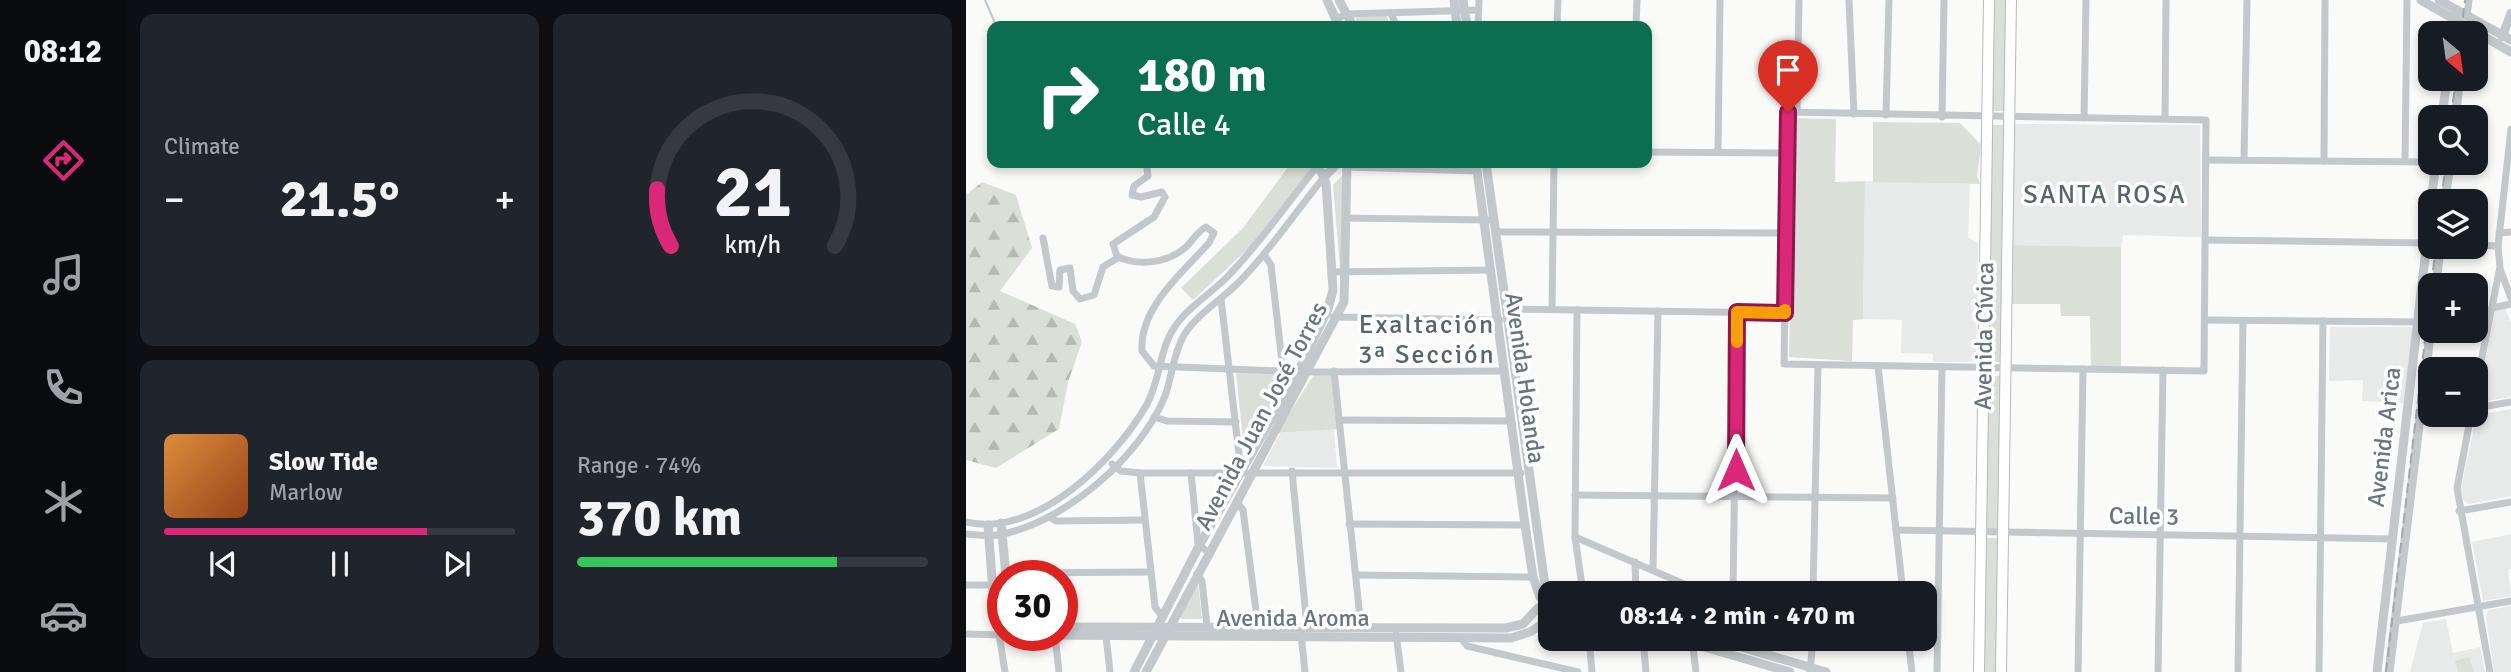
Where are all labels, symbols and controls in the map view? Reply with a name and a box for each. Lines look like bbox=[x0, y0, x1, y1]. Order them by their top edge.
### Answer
north arrow bbox=[2418, 21, 2488, 91]
map controls bbox=[2418, 21, 2488, 427]
text: 08:12 bbox=[24, 32, 102, 71]
pin bbox=[1758, 40, 1818, 112]
text: 180 m bbox=[1137, 45, 1267, 105]
icon: right bbox=[1022, 49, 1113, 140]
icon: arrive bbox=[1769, 51, 1807, 89]
text: Calle 4 bbox=[1137, 105, 1231, 144]
button: search bbox=[2418, 105, 2488, 175]
text: Climate bbox=[164, 132, 240, 161]
icon: directions bbox=[39, 136, 88, 185]
text: 21 bbox=[713, 148, 792, 237]
text: 21.5° bbox=[280, 167, 399, 231]
text: − bbox=[164, 176, 185, 223]
text: + bbox=[494, 176, 515, 223]
district label: SANTA ROSA bbox=[2023, 179, 2187, 211]
button: layers bbox=[2418, 189, 2488, 259]
text: km/h bbox=[724, 229, 781, 260]
icon: music bbox=[39, 250, 88, 299]
street label: Avenida Cívica bbox=[1968, 262, 2000, 410]
button: + bbox=[2418, 273, 2488, 343]
street label: Avenida Holanda bbox=[1498, 290, 1552, 466]
street label: Avenida Juan José Torres bbox=[1188, 297, 1334, 535]
district label: Exaltación 3ª Sección bbox=[1358, 309, 1496, 371]
button: − bbox=[2418, 357, 2488, 427]
icon: phone bbox=[39, 363, 88, 412]
street label: Avenida Arica bbox=[2361, 365, 2407, 509]
position arrow bbox=[1699, 433, 1773, 507]
text: Slow Tide bbox=[269, 446, 378, 478]
text: Range · 74% bbox=[577, 451, 701, 480]
icon: climate bbox=[39, 477, 88, 526]
text: Marlow bbox=[269, 478, 343, 507]
text: 370 km bbox=[577, 486, 742, 550]
street label: Calle 3 bbox=[2109, 500, 2179, 532]
icon: previous bbox=[204, 545, 242, 583]
icon: pause bbox=[321, 545, 359, 583]
icon: next bbox=[438, 545, 476, 583]
speed limit sign: 30 bbox=[987, 560, 1078, 651]
icon: car bbox=[39, 591, 88, 640]
text: 08:14 · 2 min · 470 m bbox=[1620, 600, 1855, 632]
street label: Avenida Aroma bbox=[1216, 603, 1370, 633]

